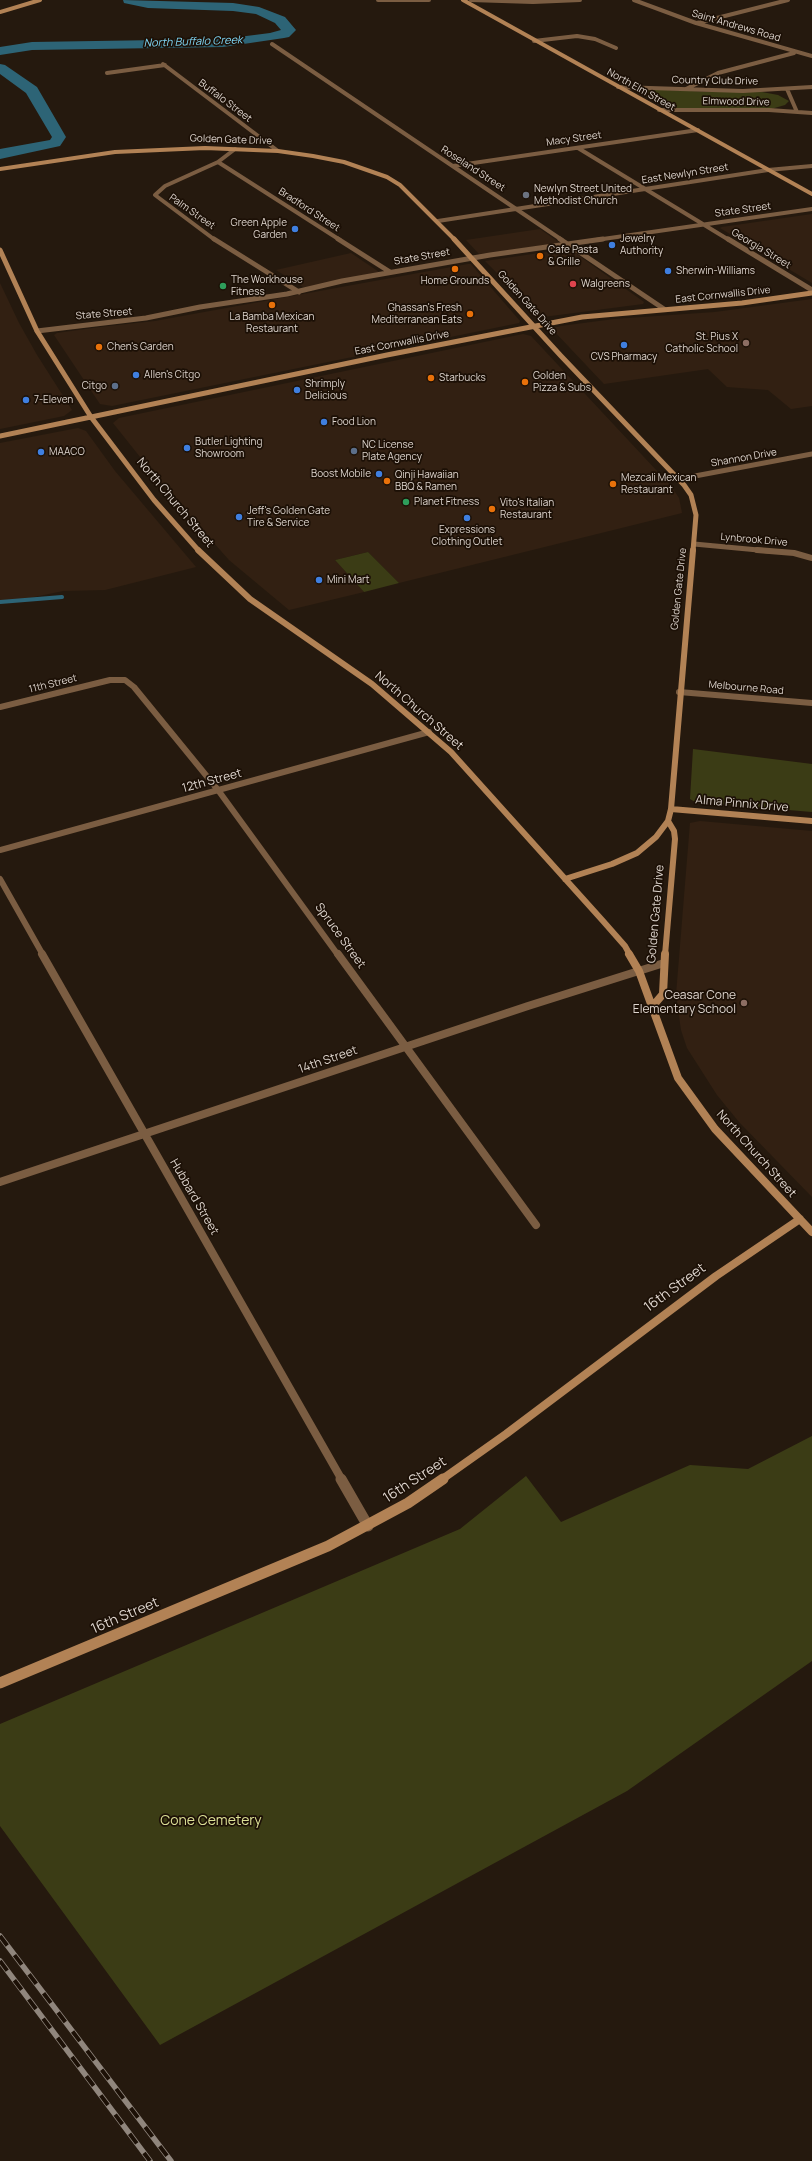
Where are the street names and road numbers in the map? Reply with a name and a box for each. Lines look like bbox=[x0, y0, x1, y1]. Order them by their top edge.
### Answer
street label: Saint Andrews Road bbox=[690, 8, 782, 44]
street label: North Elm Street bbox=[605, 66, 677, 114]
street label: Country Club Drive bbox=[672, 74, 758, 88]
street label: Buffalo Street bbox=[196, 77, 254, 125]
street label: Elmwood Drive bbox=[702, 95, 770, 109]
street label: Macy Street bbox=[545, 129, 603, 149]
street label: Golden Gate Drive bbox=[190, 133, 272, 147]
street label: Roseland Street bbox=[439, 144, 507, 194]
street label: East Newlyn Street bbox=[641, 161, 729, 187]
street label: Bradford Street bbox=[276, 186, 342, 234]
street label: Palm Street bbox=[167, 192, 217, 232]
street label: State Street bbox=[714, 200, 772, 220]
street label: Georgia Street bbox=[729, 227, 793, 271]
street label: State Street bbox=[393, 246, 451, 268]
street label: Golden Gate Drive bbox=[495, 268, 559, 338]
street label: East Cornwallis Drive bbox=[675, 284, 771, 306]
street label: State Street bbox=[75, 306, 133, 322]
street label: East Cornwallis Drive bbox=[354, 328, 450, 358]
street label: Shannon Drive bbox=[710, 446, 778, 470]
street label: North Church Street bbox=[133, 455, 217, 551]
street label: Lynbrook Drive bbox=[720, 531, 788, 549]
street label: Golden Gate Drive bbox=[669, 547, 689, 631]
street label: North Church Street bbox=[372, 669, 466, 753]
street label: 11th Street bbox=[28, 672, 78, 696]
street label: Melbourne Road bbox=[708, 679, 784, 697]
street label: 12th Street bbox=[181, 766, 243, 796]
street label: Alma Pinnix Drive bbox=[695, 793, 789, 815]
street label: Golden Gate Drive bbox=[645, 864, 667, 964]
street label: Spruce Street bbox=[312, 901, 368, 971]
street label: 14th Street bbox=[297, 1043, 359, 1077]
street label: North Church Street bbox=[713, 1107, 799, 1201]
street label: Hubbard Street bbox=[166, 1157, 222, 1237]
street label: 16th Street bbox=[641, 1260, 709, 1316]
street label: 16th Street bbox=[380, 1453, 450, 1507]
street label: 16th Street bbox=[89, 1594, 161, 1638]

